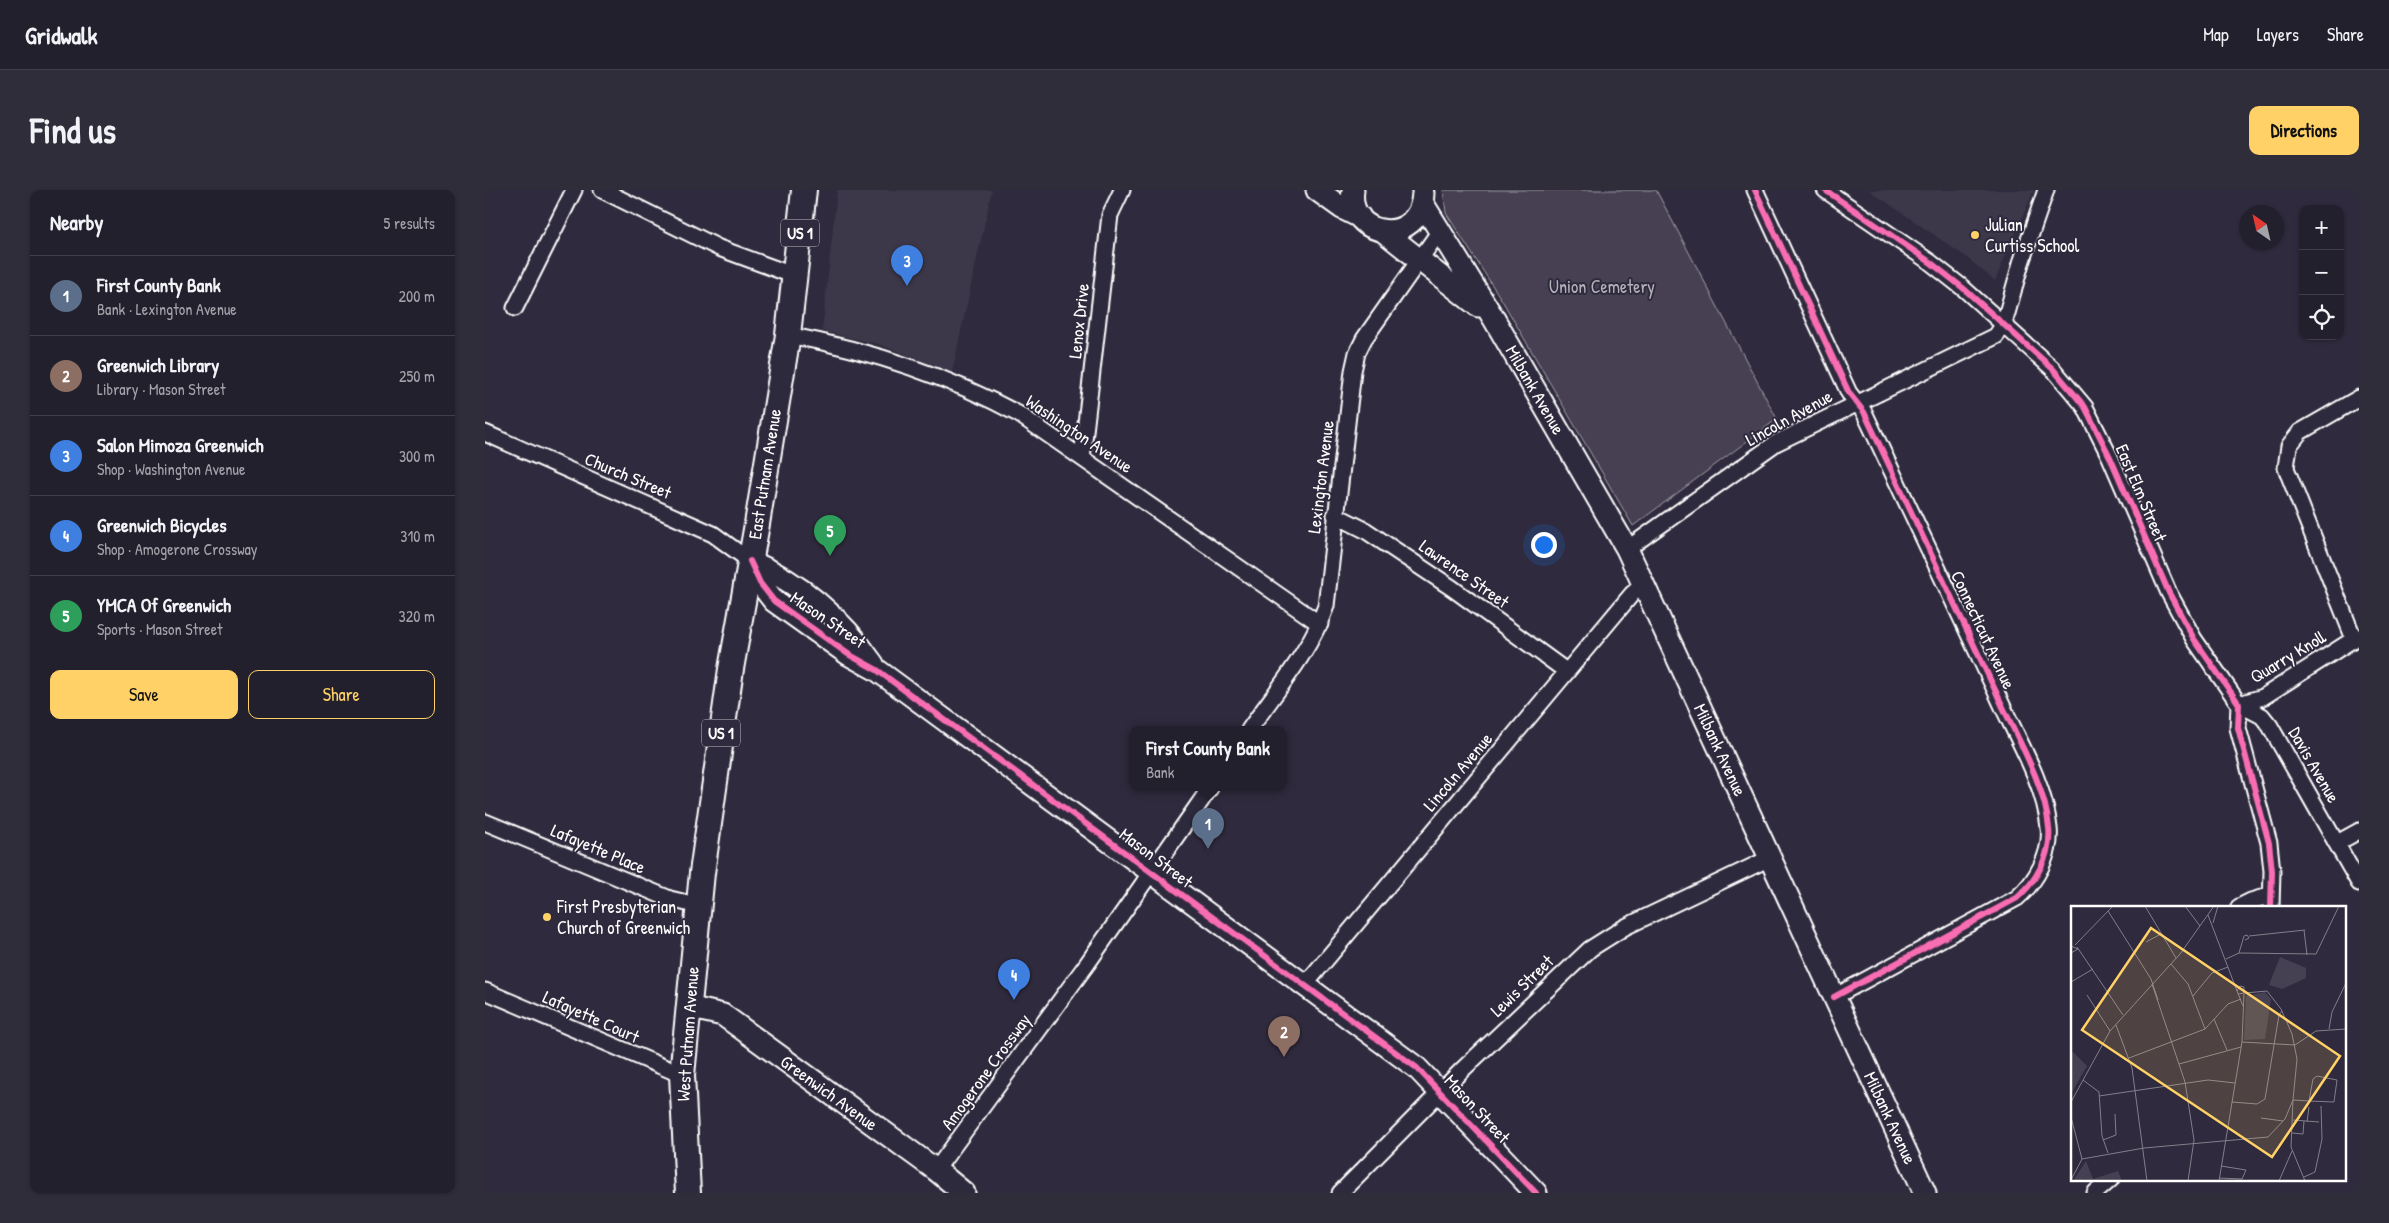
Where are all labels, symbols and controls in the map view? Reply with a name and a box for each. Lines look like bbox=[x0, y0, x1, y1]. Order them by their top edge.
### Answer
text: Gridwalk bbox=[25, 19, 97, 51]
text: Map bbox=[2203, 22, 2229, 47]
text: Layers bbox=[2257, 22, 2299, 47]
text: Share bbox=[2327, 22, 2364, 47]
button: Directions bbox=[2249, 106, 2359, 155]
text: Find us bbox=[30, 107, 116, 154]
north arrow bbox=[2239, 205, 2284, 250]
map controls bbox=[2299, 205, 2344, 340]
button: + bbox=[2299, 205, 2344, 250]
text: Nearby bbox=[50, 208, 103, 237]
text: 5 results bbox=[384, 212, 435, 234]
place label: Julian Curtiss School bbox=[1985, 212, 2080, 258]
road number: US 1 bbox=[781, 219, 819, 246]
marker: Julian Curtiss School bbox=[1969, 229, 1981, 241]
pin: 3 bbox=[891, 245, 923, 286]
button: − bbox=[2299, 250, 2344, 295]
text: First County Bank bbox=[97, 272, 221, 298]
park label: Union Cemetery bbox=[1549, 274, 1655, 299]
street label: Lenox Drive bbox=[1062, 282, 1095, 360]
text: 1 bbox=[63, 285, 69, 307]
text: 200 m bbox=[399, 285, 435, 307]
button: locate bbox=[2299, 295, 2344, 340]
text: Bank · Lexington Avenue bbox=[97, 298, 237, 320]
street label: Milbank Avenue bbox=[1500, 340, 1571, 439]
text: Greenwich Library bbox=[97, 352, 219, 378]
text: 2 bbox=[62, 365, 70, 387]
text: 250 m bbox=[399, 365, 435, 387]
text: Library · Mason Street bbox=[97, 378, 226, 400]
street label: Lincoln Avenue bbox=[1741, 383, 1837, 452]
street label: Washington Avenue bbox=[1021, 389, 1138, 479]
street label: East Putnam Avenue bbox=[742, 407, 787, 541]
street label: Lexington Avenue bbox=[1301, 419, 1340, 535]
text: Salon Mimoza Greenwich bbox=[97, 432, 263, 458]
street label: East Elm Street bbox=[2110, 440, 2173, 546]
text: 3 bbox=[62, 445, 70, 467]
text: 300 m bbox=[399, 445, 435, 467]
street label: Church Street bbox=[581, 446, 676, 505]
text: Shop · Washington Avenue bbox=[97, 458, 245, 480]
text: Greenwich Bicycles bbox=[97, 512, 227, 538]
pin: 5 bbox=[814, 515, 846, 556]
text: 4 bbox=[63, 525, 69, 547]
text: 310 m bbox=[400, 525, 435, 547]
your location bbox=[1531, 532, 1557, 558]
street label: Lawrence Street bbox=[1414, 533, 1515, 614]
text: Shop · Amogerone Crossway bbox=[97, 538, 258, 560]
street label: Connecticut Avenue bbox=[1945, 567, 2022, 693]
street label: Mason Street bbox=[786, 585, 872, 654]
text: YMCA Of Greenwich bbox=[97, 592, 231, 618]
text: 5 bbox=[63, 605, 69, 627]
text: 320 m bbox=[399, 605, 435, 627]
text: Sports · Mason Street bbox=[97, 618, 223, 640]
street label: Quarry Knoll bbox=[2245, 624, 2330, 689]
button: Save bbox=[50, 670, 238, 719]
button: Share bbox=[248, 670, 435, 719]
street label: Milbank Avenue bbox=[1688, 699, 1753, 800]
road number: US 1 bbox=[702, 720, 740, 746]
street label: Davis Avenue bbox=[2283, 722, 2346, 807]
popup bbox=[1129, 726, 1287, 791]
street label: Lincoln Avenue bbox=[1417, 727, 1498, 816]
text: First County Bank bbox=[1146, 735, 1270, 761]
text: Bank bbox=[1146, 761, 1174, 783]
pin: 1 bbox=[1192, 808, 1224, 849]
street label: Lafayette Place bbox=[547, 817, 649, 880]
street label: Mason Street bbox=[1114, 822, 1199, 894]
place label: First Presbyterian Church of Greenwich bbox=[556, 894, 690, 940]
inset map bbox=[2071, 906, 2347, 1180]
marker: First Presbyterian Church of Greenwich bbox=[541, 911, 553, 923]
street label: Lewis Street bbox=[1484, 949, 1559, 1022]
pin: 4 bbox=[998, 959, 1030, 1000]
street label: West Putnam Avenue bbox=[670, 966, 705, 1102]
street label: Lafayette Court bbox=[539, 984, 644, 1049]
street label: Amogerone Crossway bbox=[935, 1008, 1036, 1135]
pin: 2 bbox=[1268, 1016, 1300, 1057]
street label: Greenwich Avenue bbox=[776, 1049, 883, 1136]
street label: Milbank Avenue bbox=[1858, 1067, 1923, 1168]
street label: Mason Street bbox=[1439, 1069, 1516, 1149]

